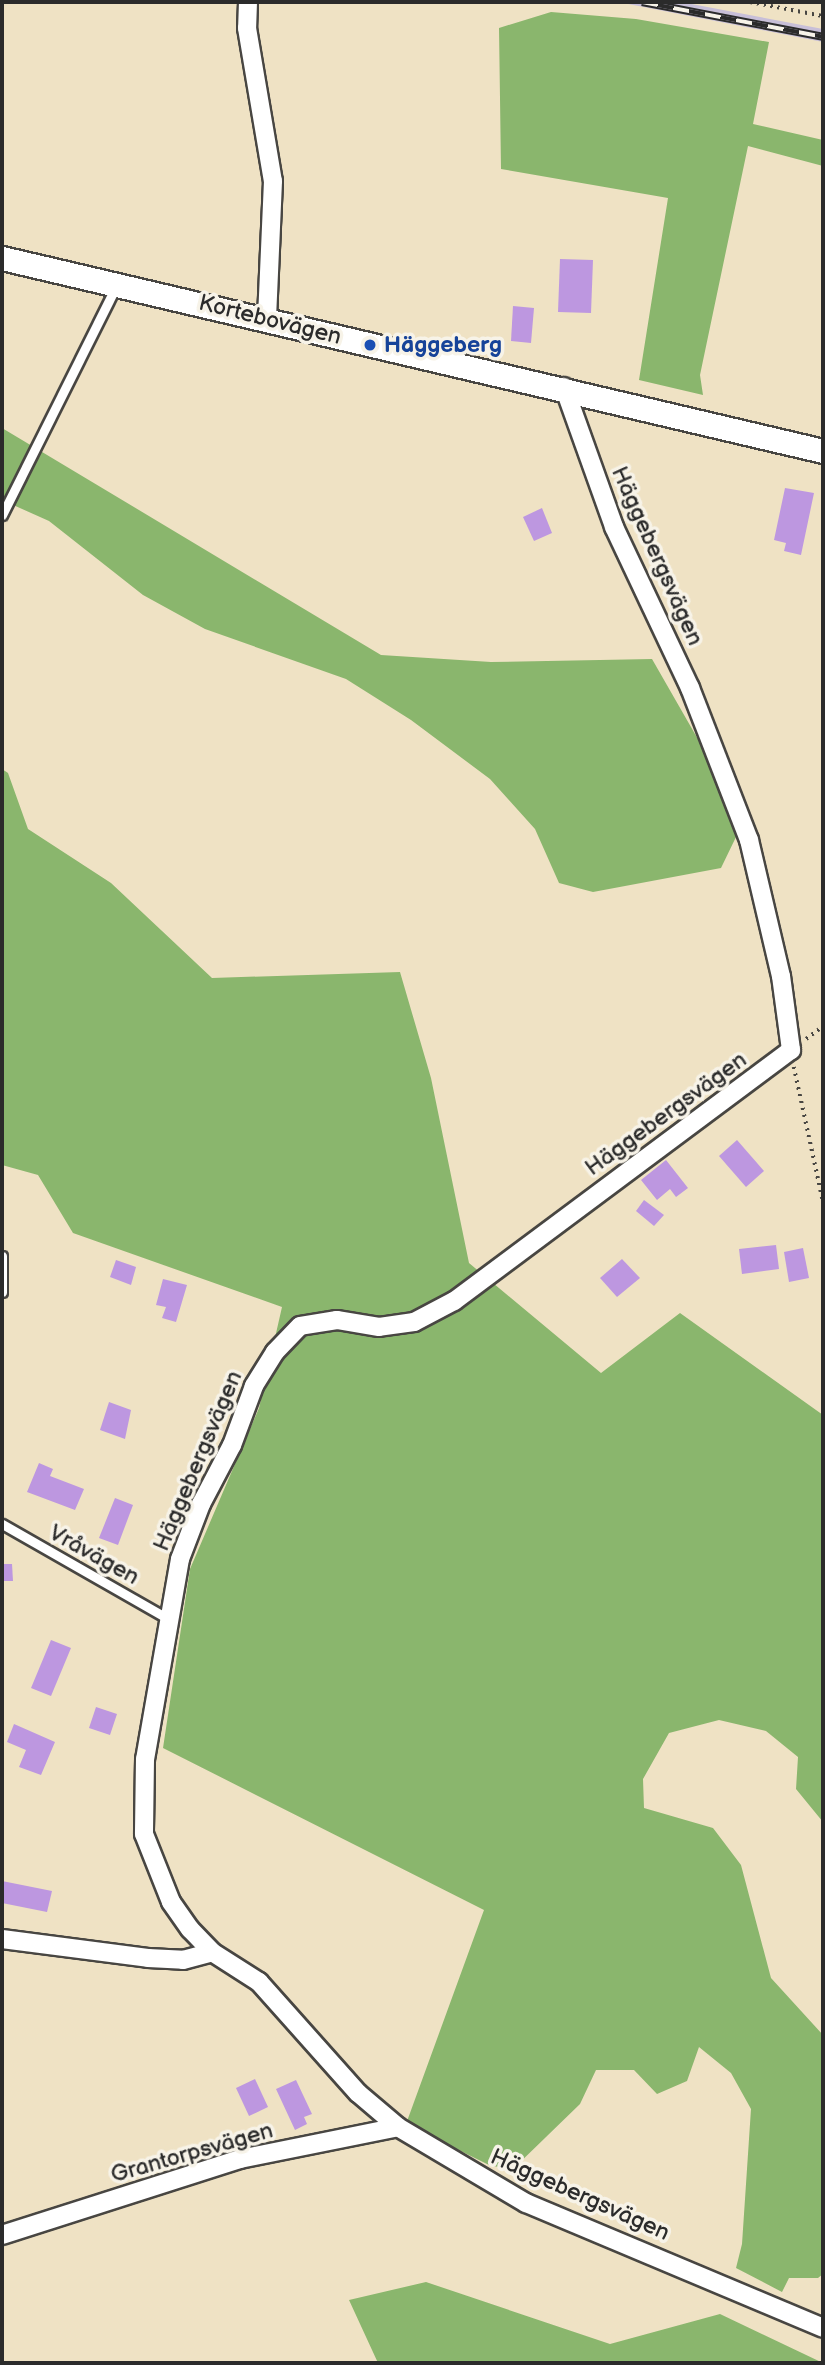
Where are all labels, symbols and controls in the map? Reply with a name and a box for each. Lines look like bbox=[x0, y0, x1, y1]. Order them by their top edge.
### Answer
street label: Kortebovägen bbox=[196, 289, 344, 351]
place label: Häggeberg bbox=[384, 331, 502, 359]
marker: Häggeberg bbox=[362, 337, 378, 353]
street label: Häggebergsvägen bbox=[605, 462, 709, 650]
street label: Häggebergsvägen bbox=[580, 1046, 752, 1182]
street label: Häggebergsvägen bbox=[148, 1367, 248, 1555]
street label: Vråvägen bbox=[44, 1519, 144, 1591]
street label: Grantorpsvägen bbox=[108, 2117, 276, 2189]
street label: Häggebergsvägen bbox=[486, 2143, 674, 2247]

